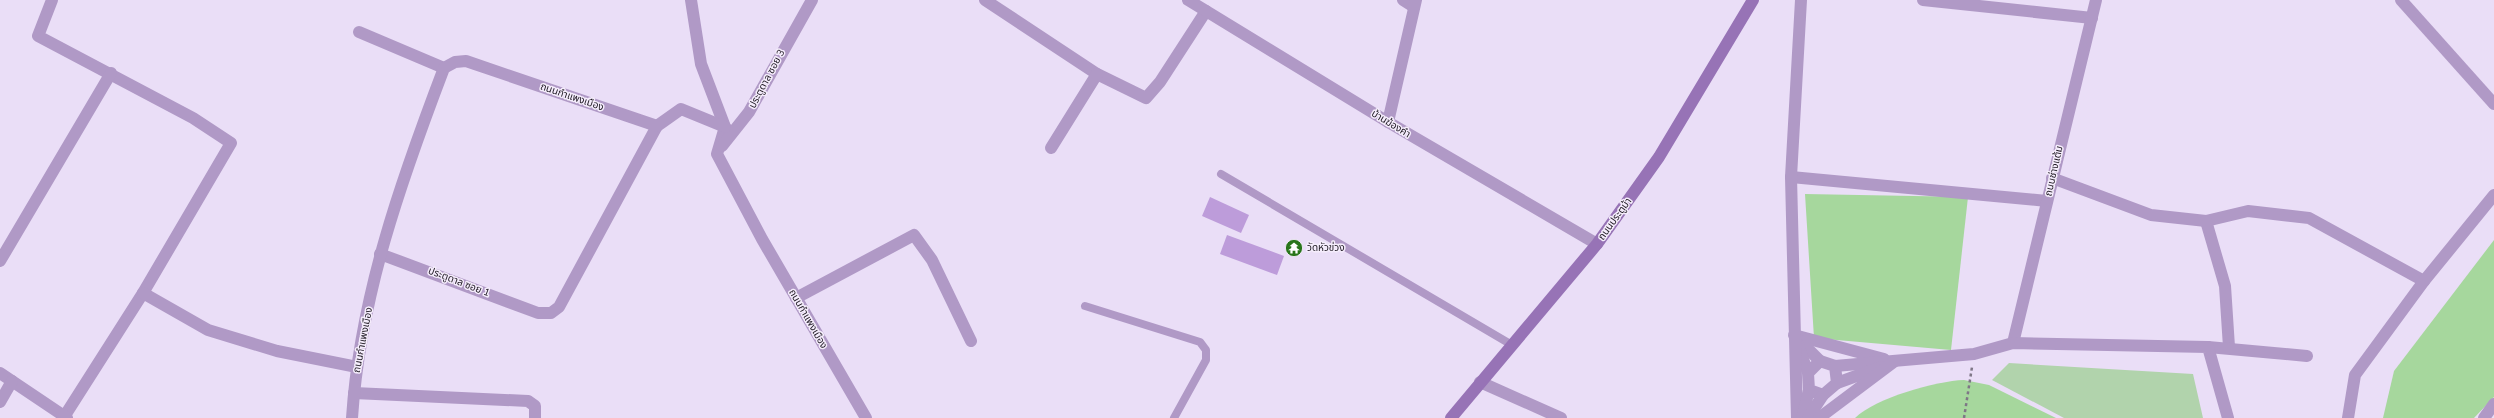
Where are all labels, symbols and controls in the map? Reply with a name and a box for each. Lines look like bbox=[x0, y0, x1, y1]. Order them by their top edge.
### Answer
street label: ประตูดาล ซอย 3 bbox=[746, 47, 788, 111]
street label: ถนนกำแพงเมือง bbox=[538, 80, 606, 114]
street label: บ้านฆ้องคำ bbox=[1369, 107, 1413, 141]
street label: ถนนช่างแต้ม bbox=[2041, 144, 2067, 198]
street label: ถนนประตูม้า bbox=[1595, 195, 1635, 243]
temple icon: วัดหัวข่วง bbox=[1284, 238, 1304, 258]
place label: วัดหัวข่วง bbox=[1307, 241, 1345, 255]
street label: ประตูดาล ซอย 1 bbox=[426, 264, 492, 300]
street label: ถนนกำแพงเมือง bbox=[785, 287, 831, 351]
street label: ถนนกำแพงเมือง bbox=[350, 306, 376, 374]

